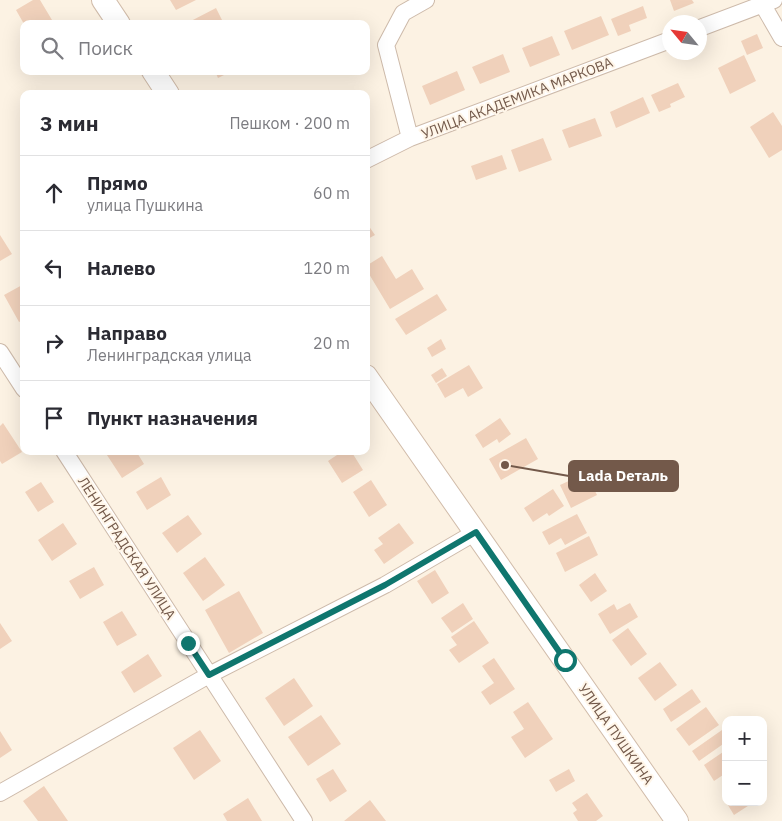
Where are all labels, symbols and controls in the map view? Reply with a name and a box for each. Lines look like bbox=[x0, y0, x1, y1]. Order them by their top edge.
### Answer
north arrow bbox=[662, 15, 707, 60]
search box bbox=[20, 20, 370, 75]
icon: search bbox=[38, 34, 66, 62]
text: Поиск bbox=[78, 36, 133, 60]
street label: УЛИЦА АКАДЕМИКА МАРКОВА bbox=[419, 53, 615, 143]
text: 3 мин bbox=[40, 109, 99, 137]
text: Пешком · 200 m bbox=[229, 113, 350, 133]
text: Прямо bbox=[87, 171, 148, 195]
icon: ahead bbox=[40, 179, 68, 207]
text: 60 m bbox=[313, 183, 350, 203]
text: улица Пушкина bbox=[87, 195, 203, 215]
icon: left bbox=[40, 254, 68, 282]
text: Налево bbox=[87, 256, 156, 280]
text: 120 m bbox=[303, 258, 350, 278]
text: Направо bbox=[87, 321, 167, 345]
icon: right bbox=[40, 329, 68, 357]
text: 20 m bbox=[313, 333, 350, 353]
text: Ленинградская улица bbox=[87, 345, 252, 365]
icon: arrive bbox=[40, 404, 68, 432]
text: Пункт назначения bbox=[87, 406, 258, 430]
callout: Lada Dеталь bbox=[569, 461, 678, 491]
text: Lada Dеталь bbox=[578, 466, 669, 485]
street label: ЛЕНИНГРАДСКАЯ УЛИЦА bbox=[74, 473, 180, 623]
route end bbox=[177, 632, 200, 655]
route start bbox=[554, 649, 577, 672]
street label: УЛИЦА ПУШКИНА bbox=[574, 680, 658, 788]
map controls bbox=[722, 716, 767, 806]
button: + bbox=[722, 716, 767, 761]
button: − bbox=[722, 761, 767, 806]

